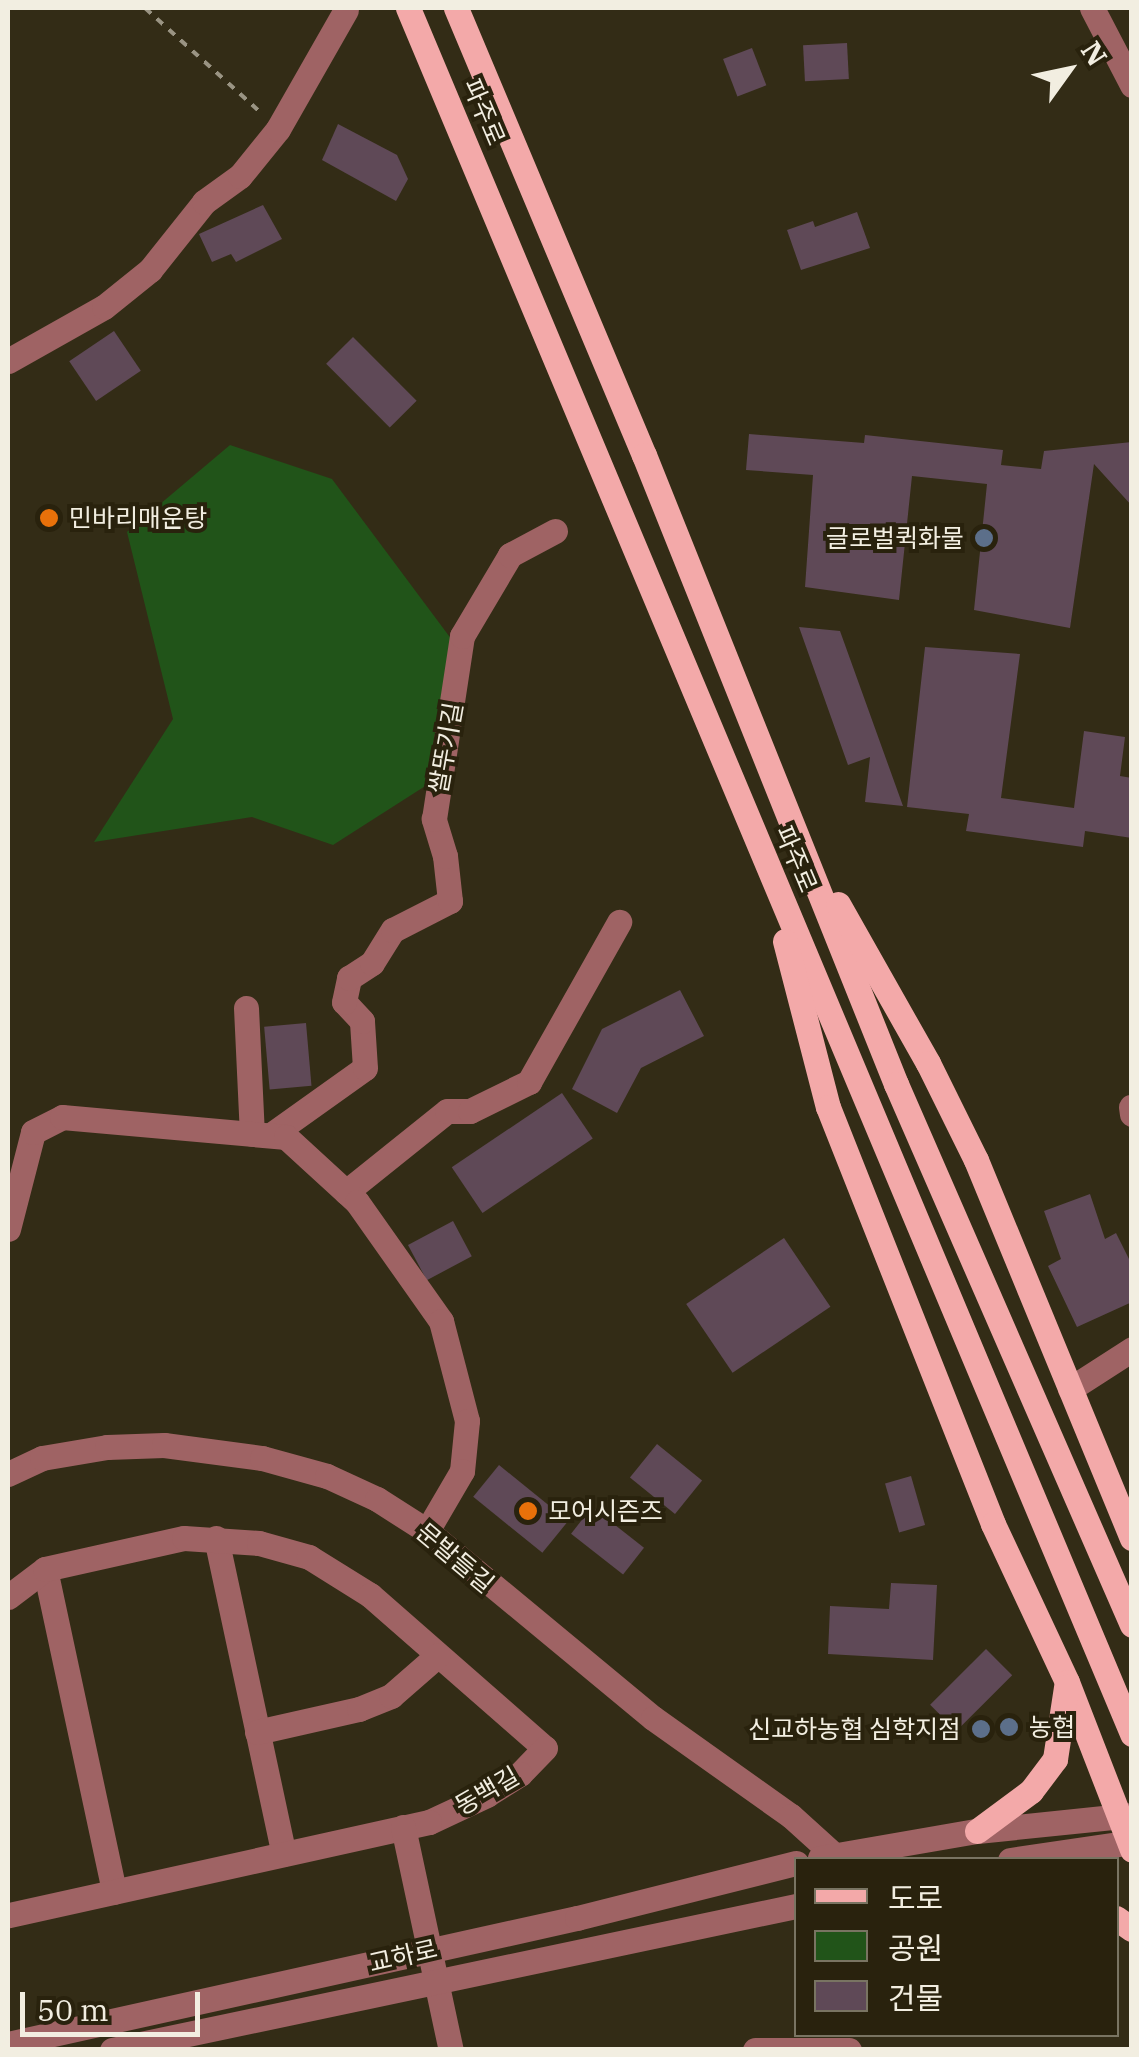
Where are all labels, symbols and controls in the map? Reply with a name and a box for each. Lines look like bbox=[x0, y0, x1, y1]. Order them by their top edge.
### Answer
north arrow bbox=[1019, 20, 1119, 120]
text: N bbox=[1073, 34, 1116, 73]
street label: 파주로 bbox=[457, 74, 511, 150]
place label: 민바리매운탕 bbox=[69, 503, 207, 533]
marker: 민바리매운탕 bbox=[38, 507, 60, 529]
place label: 글로벌퀵화물 bbox=[826, 523, 964, 553]
marker: 글로벌퀵화물 bbox=[973, 527, 995, 549]
street label: 쌀뚜기길 bbox=[423, 700, 469, 796]
street label: 파주로 bbox=[769, 821, 823, 897]
place label: 모어시즌즈 bbox=[548, 1496, 663, 1526]
marker: 모어시즌즈 bbox=[517, 1500, 539, 1522]
street label: 문발들길 bbox=[410, 1517, 500, 1599]
place label: 농협 bbox=[1029, 1712, 1075, 1742]
place label: 신교하농협 심학지점 bbox=[748, 1714, 961, 1744]
marker: 농협 bbox=[998, 1716, 1020, 1738]
marker: 신교하농협 심학지점 bbox=[970, 1718, 992, 1740]
street label: 동백길 bbox=[450, 1761, 524, 1821]
legend bbox=[794, 1857, 1119, 2037]
text: 도로 bbox=[888, 1878, 943, 1917]
text: 공원 bbox=[888, 1928, 943, 1967]
street label: 교하로 bbox=[366, 1934, 440, 1978]
scale bar bbox=[25, 1972, 205, 2034]
text: 건물 bbox=[888, 1978, 943, 2017]
text: 50 m bbox=[37, 1990, 109, 2029]

